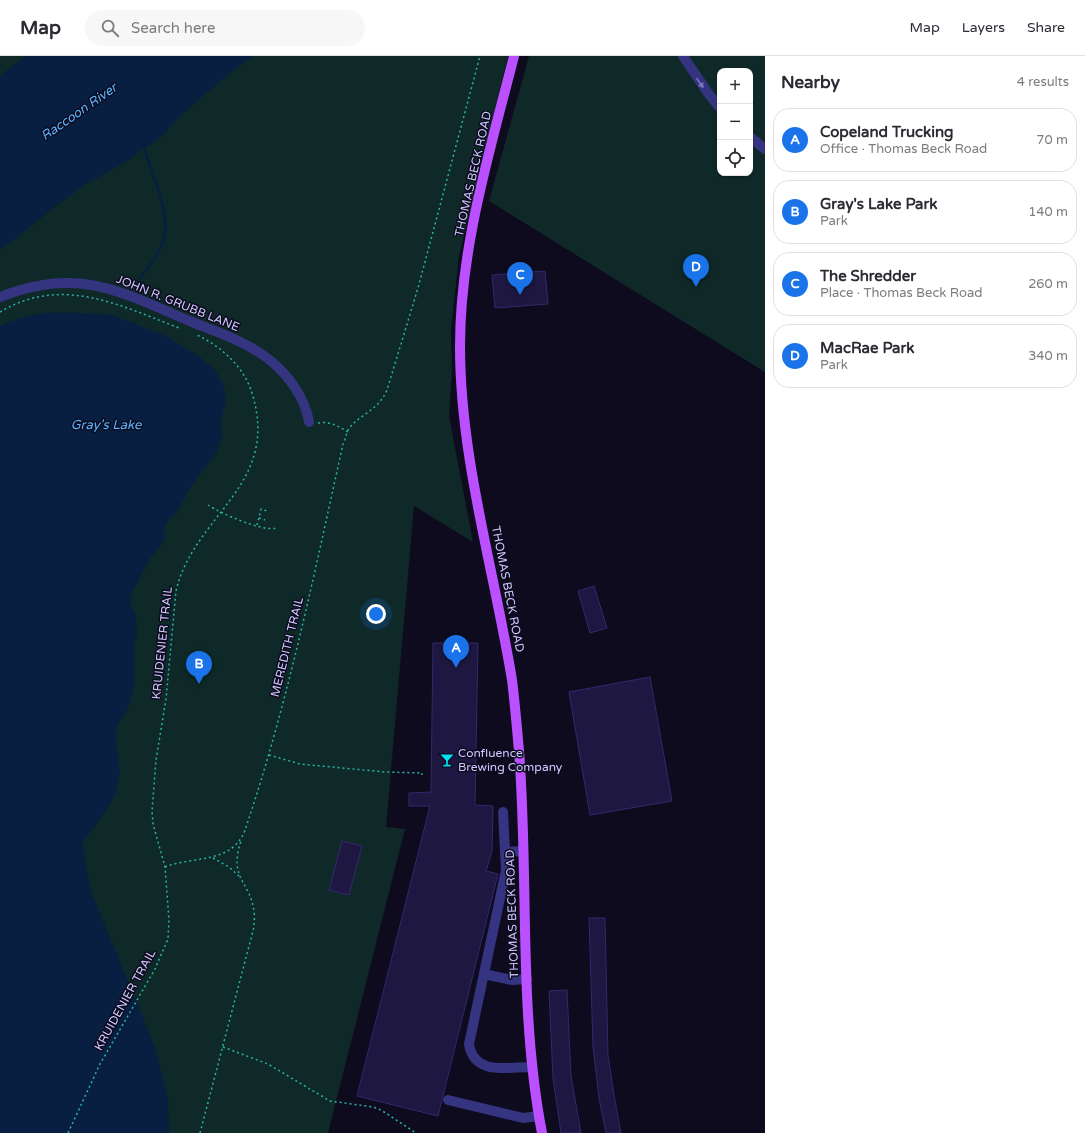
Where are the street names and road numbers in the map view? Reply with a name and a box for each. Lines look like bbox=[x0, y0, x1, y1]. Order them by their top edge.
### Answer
street label: THOMAS BECK ROAD bbox=[452, 110, 494, 238]
street label: JOHN R. GRUBB LANE bbox=[114, 272, 242, 334]
street label: THOMAS BECK ROAD bbox=[489, 525, 527, 653]
street label: KRUIDENIER TRAIL bbox=[149, 586, 175, 700]
street label: MEREDITH TRAIL bbox=[268, 595, 306, 698]
street label: THOMAS BECK ROAD bbox=[503, 849, 521, 979]
street label: KRUIDENIER TRAIL bbox=[91, 947, 159, 1053]

